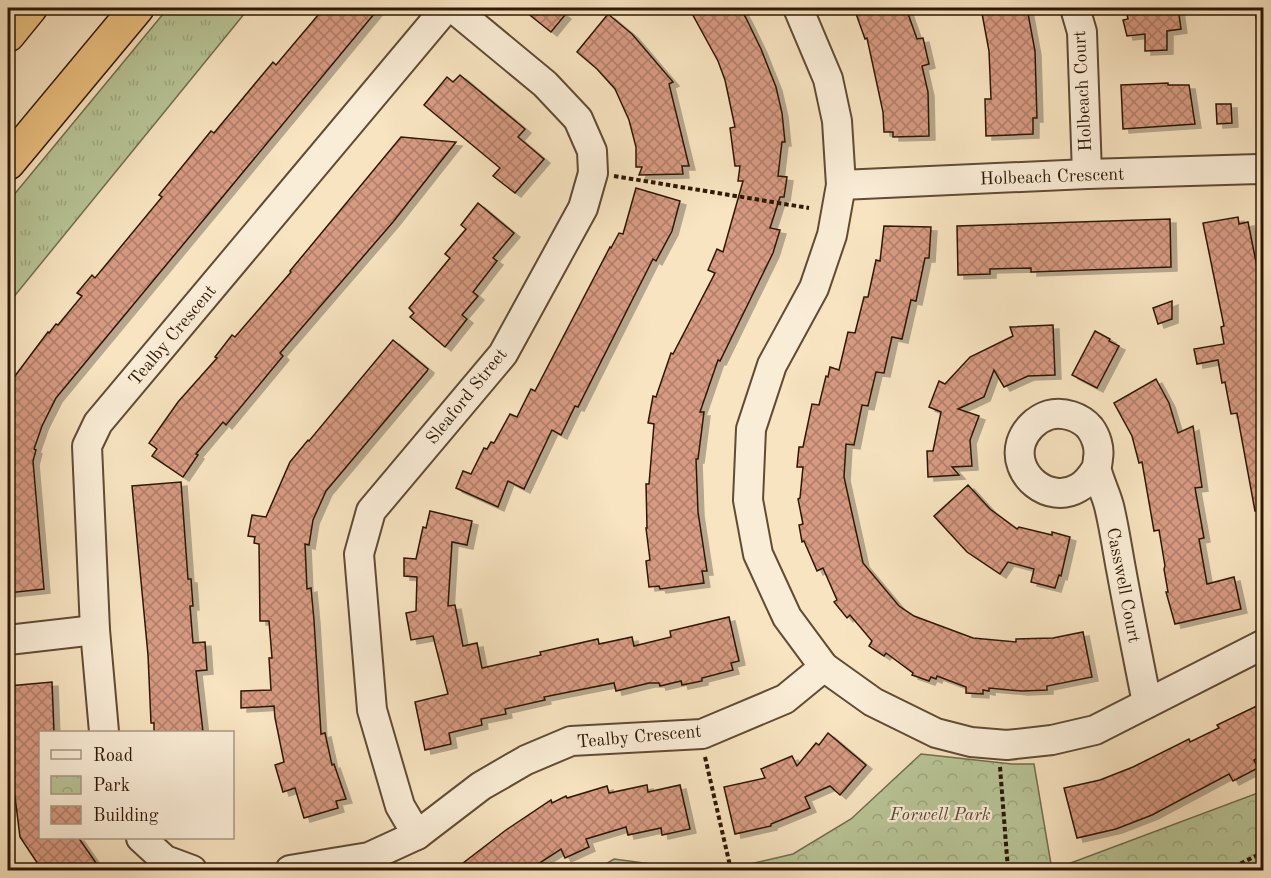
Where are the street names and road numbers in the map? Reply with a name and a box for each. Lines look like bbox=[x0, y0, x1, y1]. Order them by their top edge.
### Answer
street label: Holbeach Court bbox=[1071, 30, 1095, 152]
street label: Holbeach Crescent bbox=[979, 165, 1125, 189]
street label: Tealby Crescent bbox=[126, 282, 220, 389]
street label: Sleaford Street bbox=[423, 345, 511, 448]
street label: Casswell Court bbox=[1103, 526, 1143, 644]
street label: Tealby Crescent bbox=[576, 723, 702, 751]

